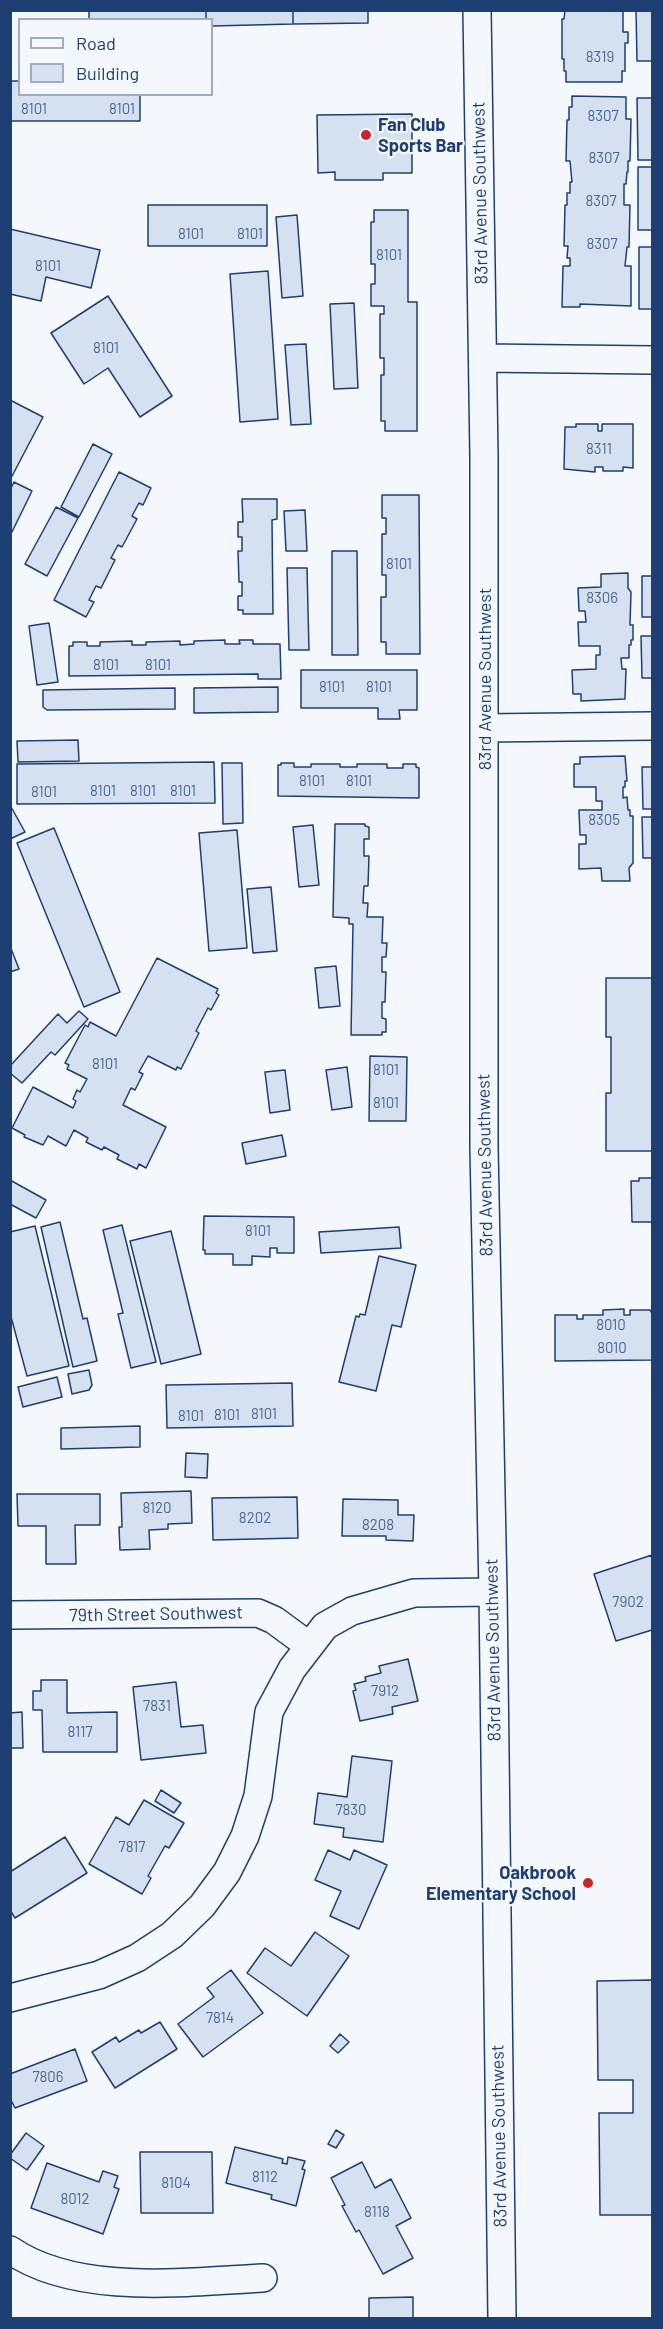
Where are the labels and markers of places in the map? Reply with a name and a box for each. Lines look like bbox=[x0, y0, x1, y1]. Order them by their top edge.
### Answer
place label: Fan Club Sports Bar bbox=[378, 114, 463, 156]
marker: Fan Club Sports Bar bbox=[359, 128, 373, 142]
place label: Oakbrook Elementary School bbox=[426, 1862, 576, 1904]
marker: Oakbrook Elementary School bbox=[581, 1876, 595, 1890]

